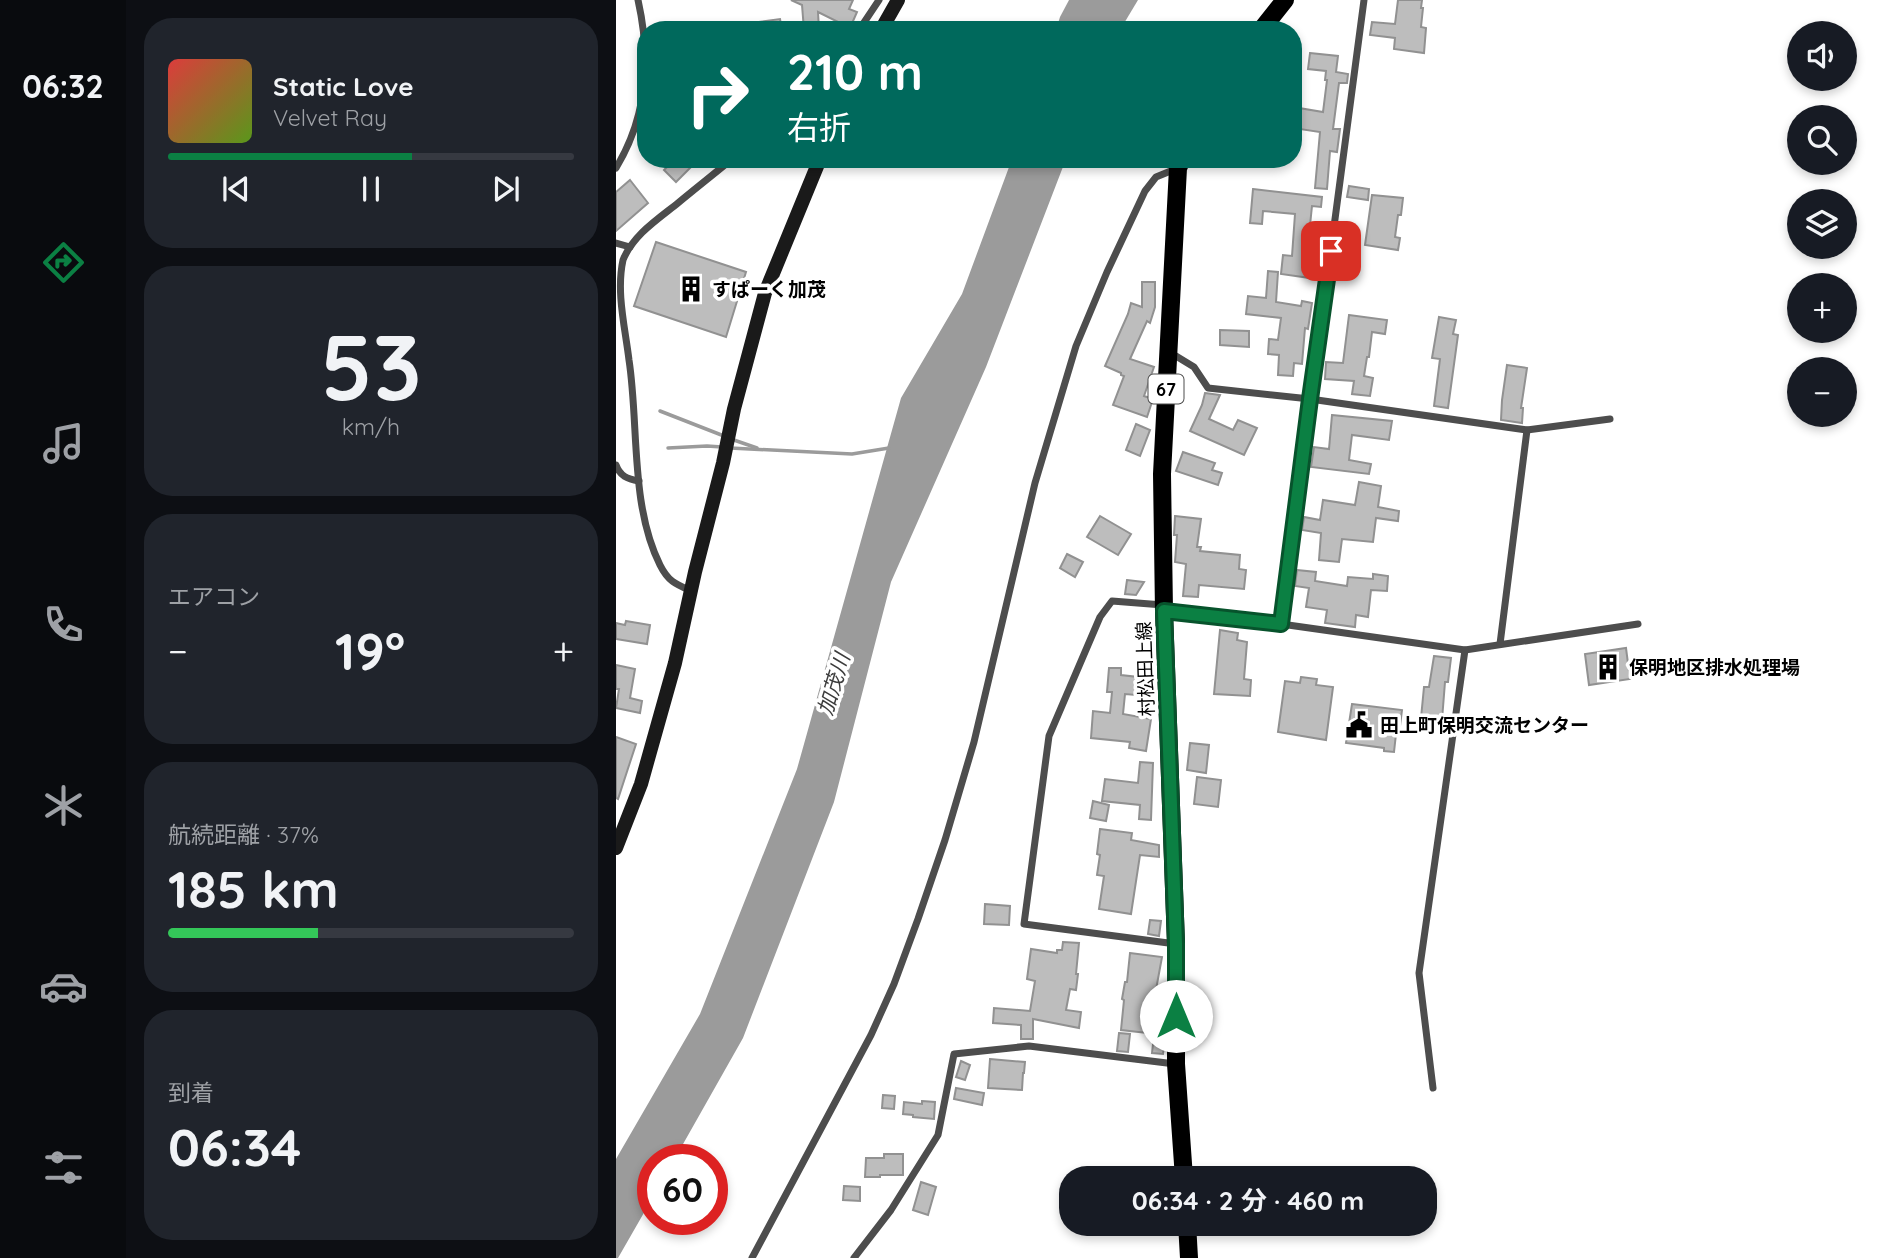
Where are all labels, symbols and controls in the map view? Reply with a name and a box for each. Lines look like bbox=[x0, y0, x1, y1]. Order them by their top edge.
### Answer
map controls bbox=[1787, 21, 1857, 427]
button: sound bbox=[1787, 21, 1857, 91]
text: 210 m bbox=[787, 41, 923, 102]
icon: right bbox=[672, 49, 763, 140]
text: 06:32 bbox=[22, 66, 104, 106]
text: Static Love bbox=[273, 70, 414, 103]
text: Velvet Ray bbox=[273, 103, 387, 132]
button: search bbox=[1787, 105, 1857, 175]
text: 右折 bbox=[787, 107, 851, 147]
icon: previous bbox=[217, 170, 255, 208]
icon: pause bbox=[352, 170, 390, 208]
icon: next bbox=[487, 170, 525, 208]
button: layers bbox=[1787, 189, 1857, 259]
pin bbox=[1301, 221, 1361, 281]
icon: arrive bbox=[1312, 232, 1350, 270]
icon: directions bbox=[39, 238, 88, 287]
button: + bbox=[1787, 273, 1857, 343]
building icon: すぱーく加茂 bbox=[676, 274, 706, 304]
place label: すぱーく加茂 bbox=[712, 277, 826, 301]
text: 53 bbox=[320, 309, 422, 423]
button: − bbox=[1787, 357, 1857, 427]
road number: 67 bbox=[1148, 374, 1184, 404]
text: km/h bbox=[342, 412, 400, 441]
icon: music bbox=[39, 419, 88, 468]
text: エアコン bbox=[168, 582, 260, 611]
icon: phone bbox=[39, 600, 88, 649]
text: 19° bbox=[335, 618, 405, 683]
street label: 村松田上線 bbox=[1131, 621, 1159, 717]
text: − bbox=[168, 627, 188, 675]
text: + bbox=[553, 627, 574, 675]
water label: 加茂川 bbox=[811, 648, 855, 718]
building icon: 保明地区排水処理場 bbox=[1593, 652, 1623, 682]
place label: 保明地区排水処理場 bbox=[1629, 655, 1800, 679]
public building icon: 田上町保明交流センター bbox=[1344, 710, 1374, 740]
place label: 田上町保明交流センター bbox=[1380, 713, 1589, 737]
icon: climate bbox=[39, 781, 88, 830]
text: 航続距離 · 37% bbox=[168, 820, 319, 849]
text: 185 km bbox=[168, 856, 339, 921]
icon: car bbox=[39, 962, 88, 1011]
position arrow bbox=[1139, 979, 1213, 1053]
text: 到着 bbox=[168, 1078, 214, 1107]
text: 06:34 bbox=[168, 1114, 301, 1179]
icon: filters bbox=[39, 1143, 88, 1192]
speed limit sign: 60 bbox=[637, 1144, 728, 1235]
text: 06:34 · 2 分 · 460 m bbox=[1132, 1184, 1364, 1217]

